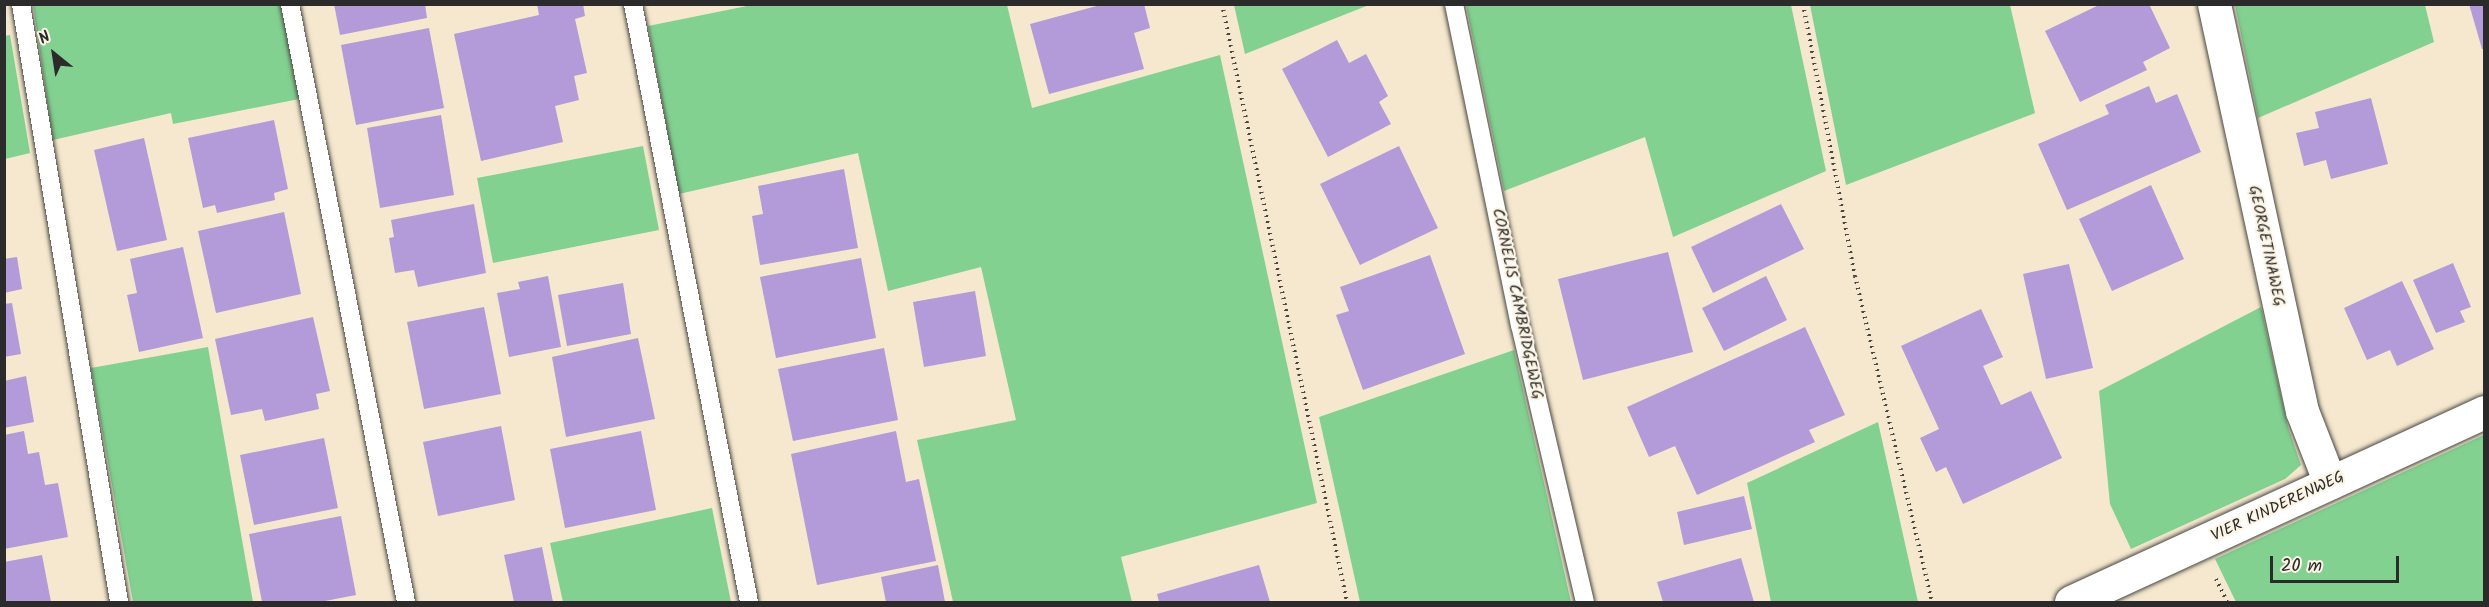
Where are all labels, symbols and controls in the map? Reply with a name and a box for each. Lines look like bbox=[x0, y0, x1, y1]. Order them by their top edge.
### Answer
north arrow bbox=[24, 24, 84, 84]
text: N bbox=[34, 25, 55, 51]
street label: GEORGETINAWEG bbox=[2244, 184, 2288, 308]
street label: CORNELIS CAMBRIDGEWEG bbox=[1487, 207, 1547, 401]
street label: VIER KINDERENWEG bbox=[2208, 468, 2348, 546]
scale bar bbox=[2273, 544, 2402, 582]
text: 20 m bbox=[2281, 552, 2322, 581]

